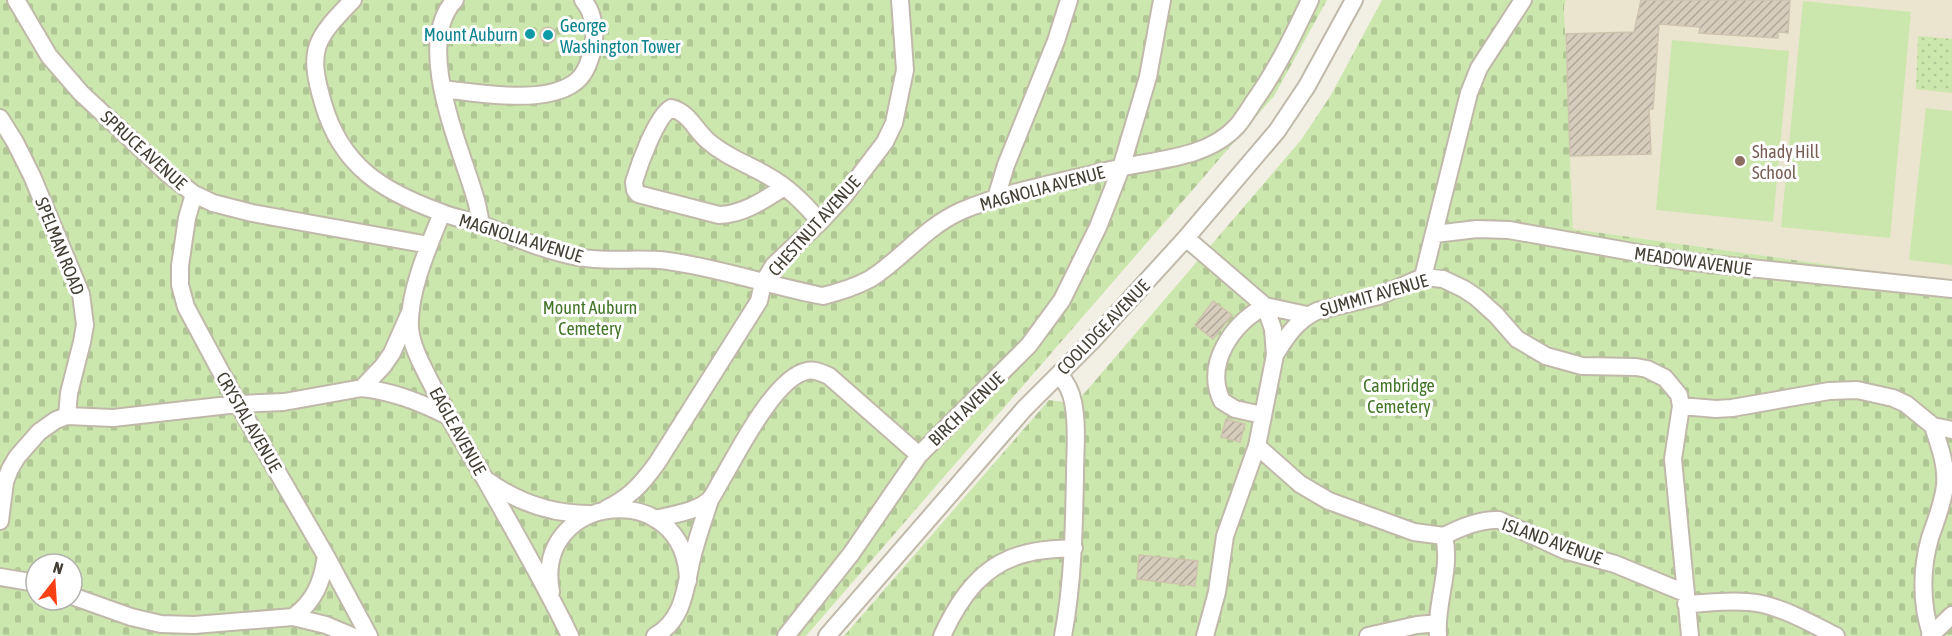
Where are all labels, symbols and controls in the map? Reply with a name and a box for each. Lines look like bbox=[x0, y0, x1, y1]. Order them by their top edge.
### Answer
place label: George Washington Tower bbox=[560, 15, 681, 57]
place label: Mount Auburn bbox=[424, 24, 518, 45]
marker: Mount Auburn bbox=[523, 27, 537, 41]
marker: George Washington Tower bbox=[541, 28, 555, 42]
street label: SPRUCE AVENUE bbox=[97, 106, 191, 194]
place label: Shady Hill School bbox=[1752, 141, 1819, 183]
marker: Shady Hill School bbox=[1733, 154, 1747, 168]
street label: MAGNOLIA AVENUE bbox=[977, 161, 1107, 215]
street label: CHESTNUT AVENUE bbox=[764, 171, 865, 280]
street label: SPELMAN ROAD bbox=[31, 194, 89, 298]
street label: MAGNOLIA AVENUE bbox=[457, 209, 586, 267]
street label: MEADOW AVENUE bbox=[1633, 242, 1753, 280]
street label: SUMMIT AVENUE bbox=[1318, 270, 1431, 320]
street label: COOLIDGE AVENUE bbox=[1052, 275, 1154, 379]
park label: Mount Auburn Cemetery bbox=[543, 297, 637, 339]
street label: CRYSTAL AVENUE bbox=[212, 368, 286, 476]
street label: BIRCH AVENUE bbox=[924, 368, 1008, 450]
park label: Cambridge Cemetery bbox=[1363, 375, 1435, 417]
street label: EAGLE AVENUE bbox=[425, 383, 491, 479]
street label: ISLAND AVENUE bbox=[1499, 513, 1605, 569]
north arrow bbox=[24, 552, 84, 612]
text: N bbox=[51, 558, 66, 578]

